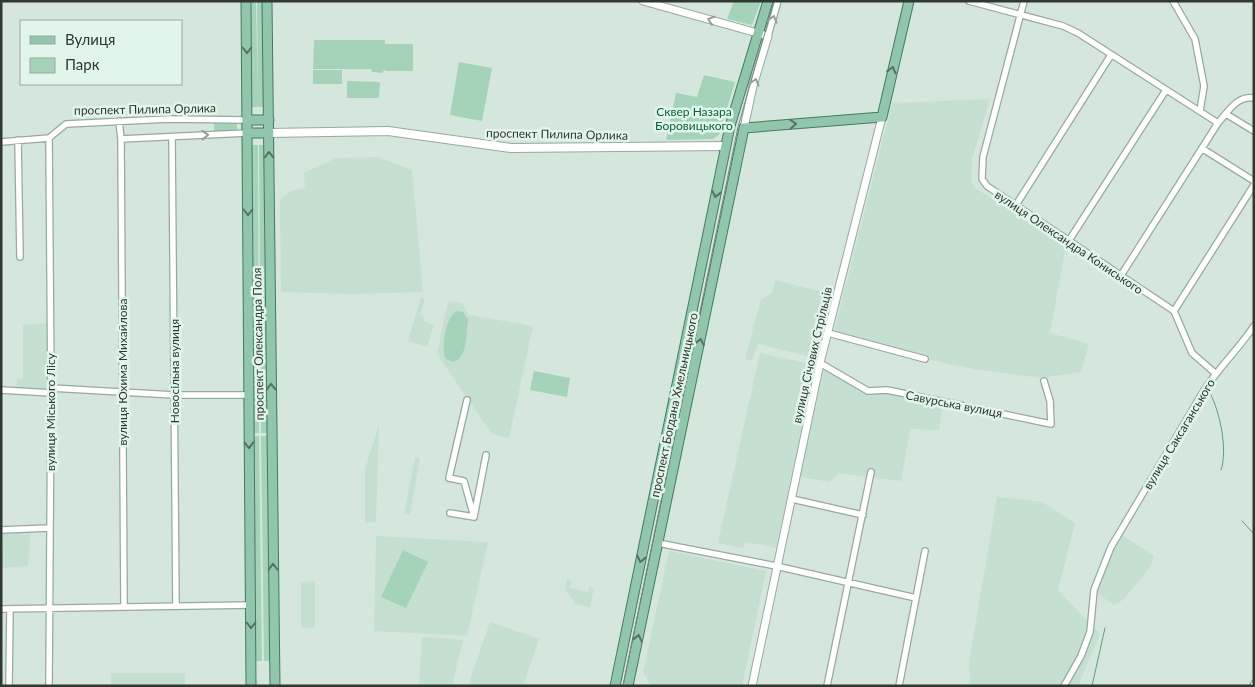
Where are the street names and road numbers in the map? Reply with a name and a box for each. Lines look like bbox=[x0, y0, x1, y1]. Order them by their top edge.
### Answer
street label: проспект Пилипа Орлика bbox=[74, 100, 216, 118]
street label: проспект Пилипа Орлика bbox=[486, 125, 628, 143]
street label: вулиця Олександра Кониського bbox=[992, 187, 1146, 297]
street label: проспект Олександра Поля bbox=[249, 267, 267, 420]
street label: вулиця Січових Стрільців bbox=[789, 285, 835, 425]
street label: вулиця Юхима Михайлова bbox=[115, 299, 130, 445]
street label: проспект Богдана Хмельницького bbox=[647, 311, 701, 499]
street label: Новосільна вулиця bbox=[167, 319, 182, 423]
street label: вулиця Міського Лісу bbox=[43, 352, 58, 471]
street label: вулиця Саксаганського bbox=[1140, 376, 1218, 492]
street label: Савурська вулиця bbox=[904, 387, 1004, 421]

